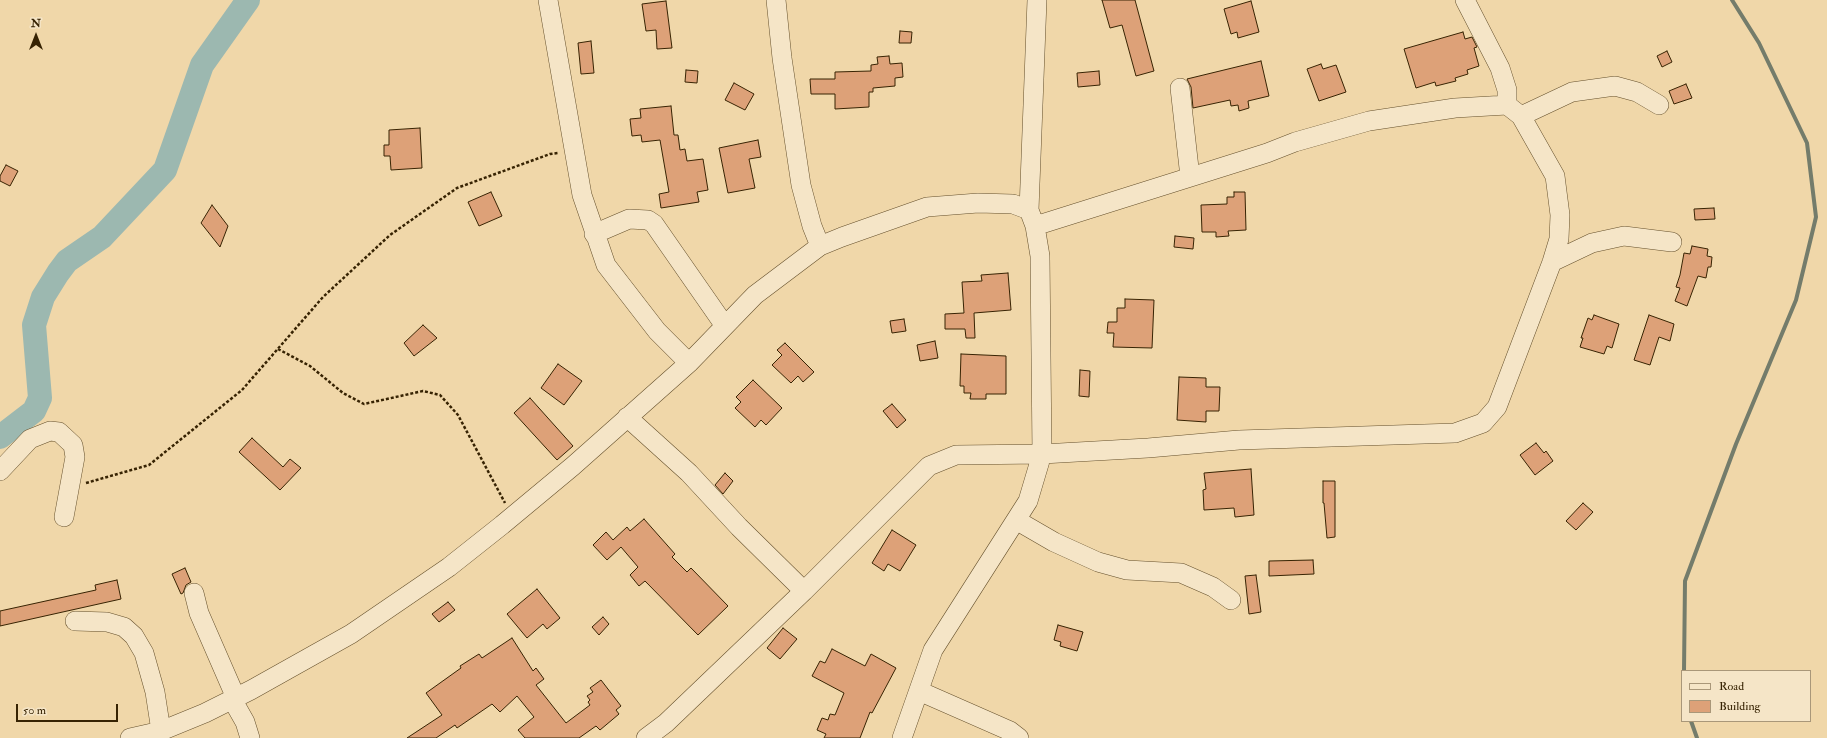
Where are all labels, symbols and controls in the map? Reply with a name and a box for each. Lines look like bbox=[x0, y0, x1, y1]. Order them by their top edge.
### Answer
north arrow bbox=[16, 16, 56, 56]
text: N bbox=[31, 17, 41, 30]
legend bbox=[1681, 670, 1811, 722]
text: Road bbox=[1719, 679, 1744, 694]
scale bar bbox=[18, 696, 120, 722]
text: Building bbox=[1719, 699, 1760, 714]
text: 50 m bbox=[23, 703, 46, 718]

